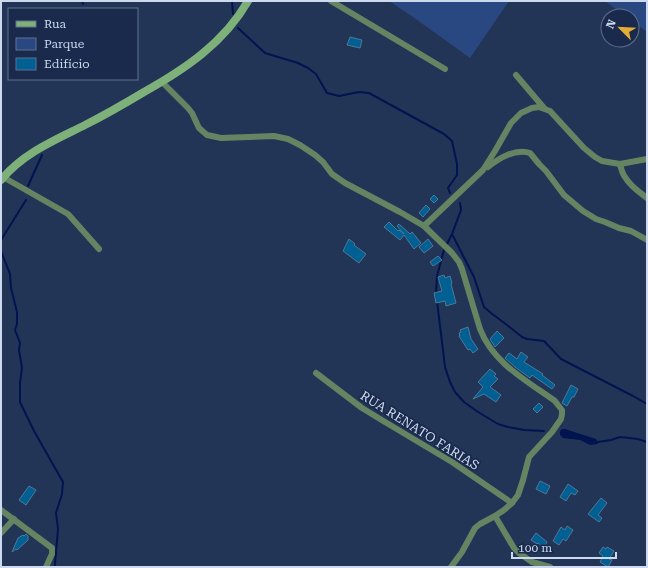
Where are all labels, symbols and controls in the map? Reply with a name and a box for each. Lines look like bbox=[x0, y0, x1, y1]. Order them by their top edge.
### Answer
legend bbox=[8, 8, 138, 80]
north arrow bbox=[600, 8, 640, 48]
text: Rua bbox=[44, 17, 67, 31]
text: N bbox=[604, 17, 619, 31]
text: Parque bbox=[44, 37, 85, 51]
text: Edifício bbox=[44, 57, 90, 71]
street label: RUA RENATO FARIAS bbox=[358, 388, 482, 473]
scale bar bbox=[512, 534, 616, 560]
text: 100 m bbox=[518, 541, 552, 555]

